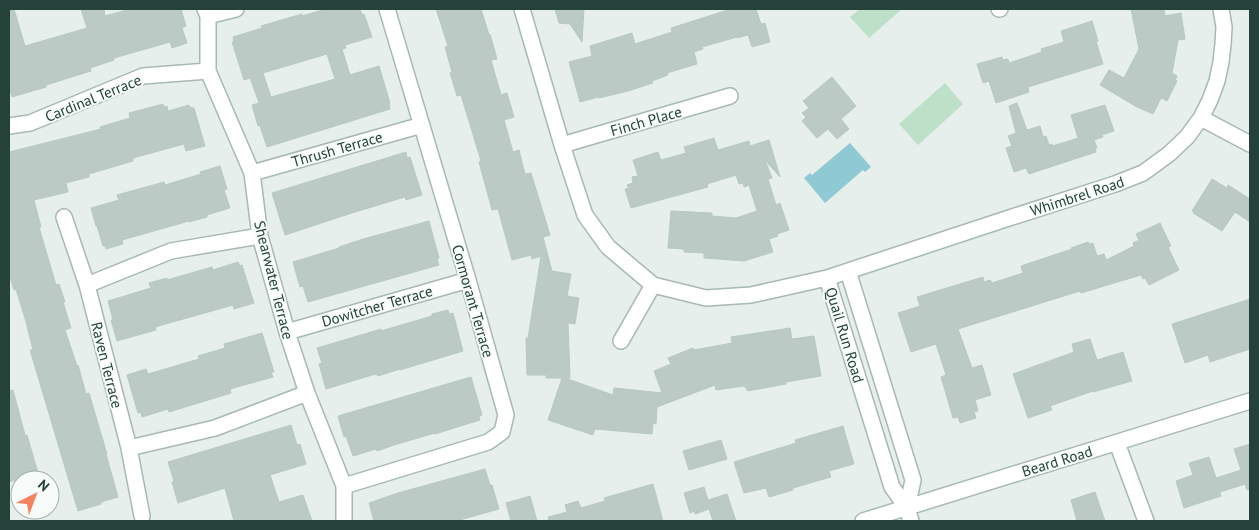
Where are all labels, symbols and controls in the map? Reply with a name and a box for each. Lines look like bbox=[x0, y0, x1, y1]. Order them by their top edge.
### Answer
street label: Cardinal Terrace bbox=[42, 70, 144, 126]
street label: Finch Place bbox=[608, 102, 684, 140]
street label: Thrush Terrace bbox=[289, 127, 385, 171]
street label: Whimbrel Road bbox=[1028, 172, 1126, 220]
street label: Shearwater Terrace bbox=[250, 219, 298, 341]
street label: Cormorant Terrace bbox=[448, 242, 498, 360]
street label: Dowitcher Terrace bbox=[319, 281, 435, 331]
street label: Quail Run Road bbox=[821, 285, 869, 385]
street label: Raven Terrace bbox=[87, 320, 127, 410]
street label: Beard Road bbox=[1019, 441, 1095, 481]
north arrow bbox=[10, 470, 60, 520]
text: N bbox=[34, 476, 53, 495]

